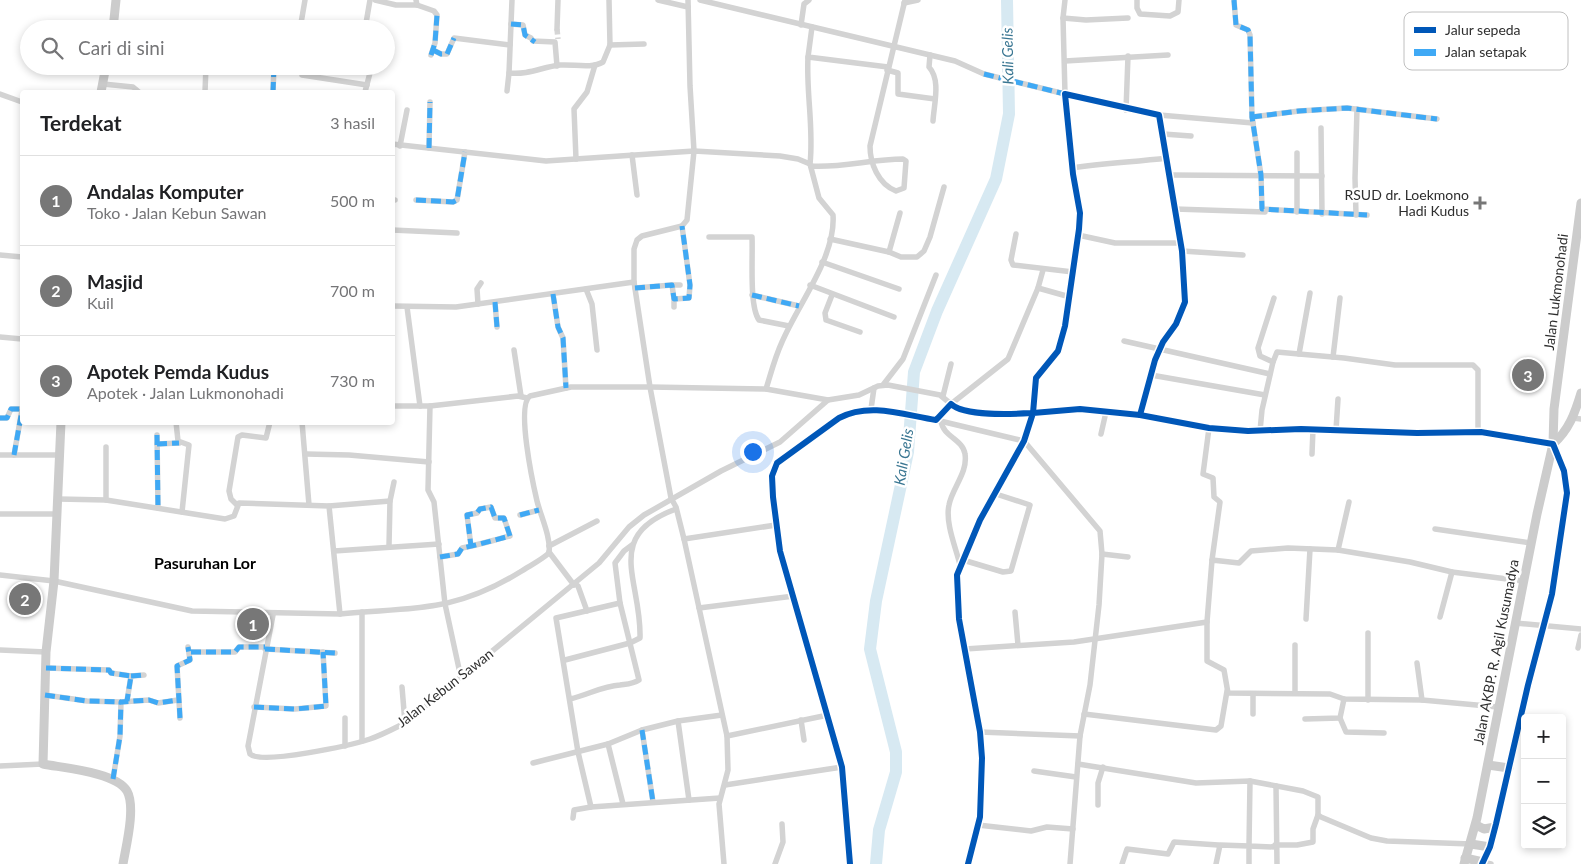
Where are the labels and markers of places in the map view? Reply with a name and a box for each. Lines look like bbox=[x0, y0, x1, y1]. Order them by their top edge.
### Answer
place label: RSUD dr. Loekmono Hadi Kudus bbox=[1345, 186, 1469, 219]
marker: RSUD dr. Loekmono Hadi Kudus bbox=[1473, 196, 1487, 210]
pin: 3 bbox=[1512, 356, 1544, 394]
pin: 2 bbox=[9, 580, 41, 618]
pin: 1 bbox=[237, 605, 269, 643]

